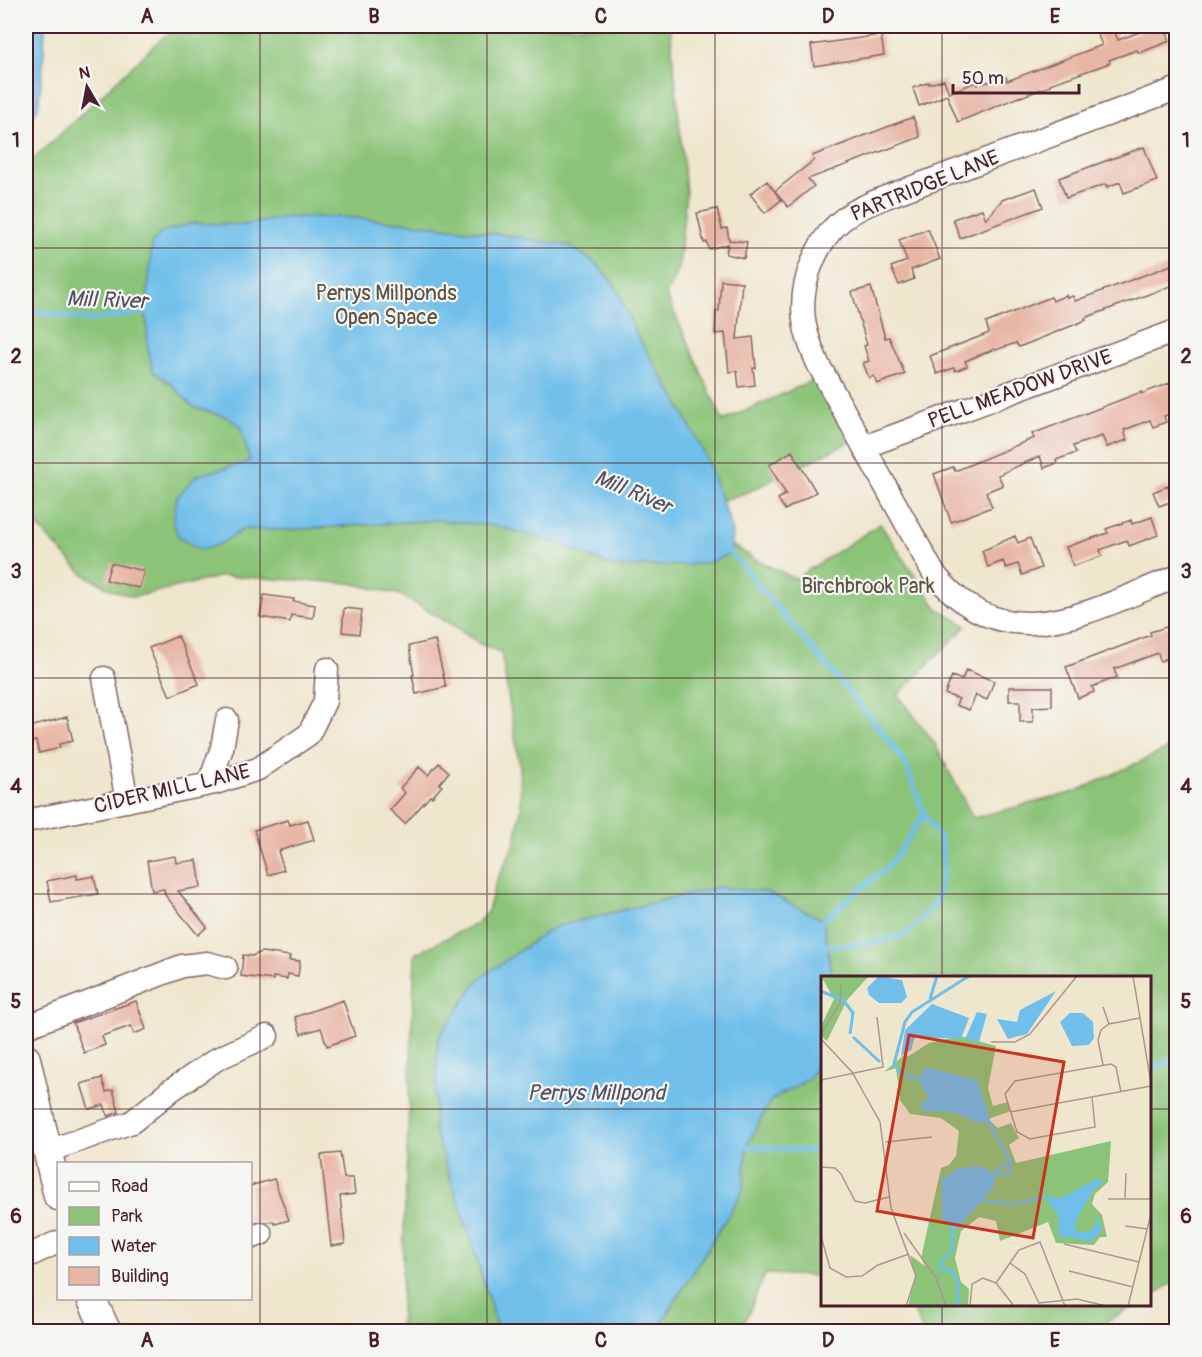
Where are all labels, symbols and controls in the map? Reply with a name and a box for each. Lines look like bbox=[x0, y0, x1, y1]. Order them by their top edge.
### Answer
text: A bbox=[141, 4, 154, 29]
text: B bbox=[368, 4, 380, 29]
text: C bbox=[595, 4, 607, 29]
text: D bbox=[822, 4, 835, 29]
text: E bbox=[1050, 4, 1061, 29]
north arrow bbox=[57, 57, 117, 117]
scale bar bbox=[953, 57, 1079, 95]
text: N bbox=[78, 62, 92, 84]
text: 50 m bbox=[962, 67, 1004, 90]
text: 1 bbox=[12, 128, 20, 153]
text: 1 bbox=[1182, 128, 1190, 153]
street label: PARTRIDGE LANE bbox=[847, 144, 1003, 228]
park label: Perrys Millponds Open Space bbox=[315, 280, 457, 331]
water label: Mill River bbox=[66, 285, 151, 316]
street label: PELL MEADOW DRIVE bbox=[924, 343, 1116, 435]
text: 2 bbox=[10, 344, 22, 369]
text: 2 bbox=[1180, 344, 1192, 369]
water label: Mill River bbox=[590, 463, 679, 522]
text: 3 bbox=[10, 559, 22, 584]
text: 3 bbox=[1180, 559, 1192, 584]
park label: Birchbrook Park bbox=[801, 573, 935, 600]
street label: CIDER MILL LANE bbox=[91, 758, 253, 820]
text: 4 bbox=[10, 774, 22, 799]
text: 4 bbox=[1180, 774, 1192, 799]
inset map bbox=[821, 976, 1151, 1306]
text: 5 bbox=[11, 989, 22, 1014]
text: 5 bbox=[1181, 989, 1192, 1014]
water label: Perrys Millpond bbox=[527, 1079, 668, 1107]
legend bbox=[57, 1162, 252, 1300]
text: Road bbox=[111, 1175, 148, 1198]
text: 6 bbox=[10, 1204, 22, 1229]
text: 6 bbox=[1180, 1204, 1192, 1229]
text: Park bbox=[111, 1205, 143, 1228]
text: Water bbox=[111, 1235, 157, 1258]
text: Building bbox=[111, 1265, 169, 1288]
text: A bbox=[141, 1328, 154, 1353]
text: B bbox=[368, 1328, 380, 1353]
text: C bbox=[595, 1328, 607, 1353]
text: D bbox=[822, 1328, 835, 1353]
text: E bbox=[1050, 1328, 1061, 1353]

